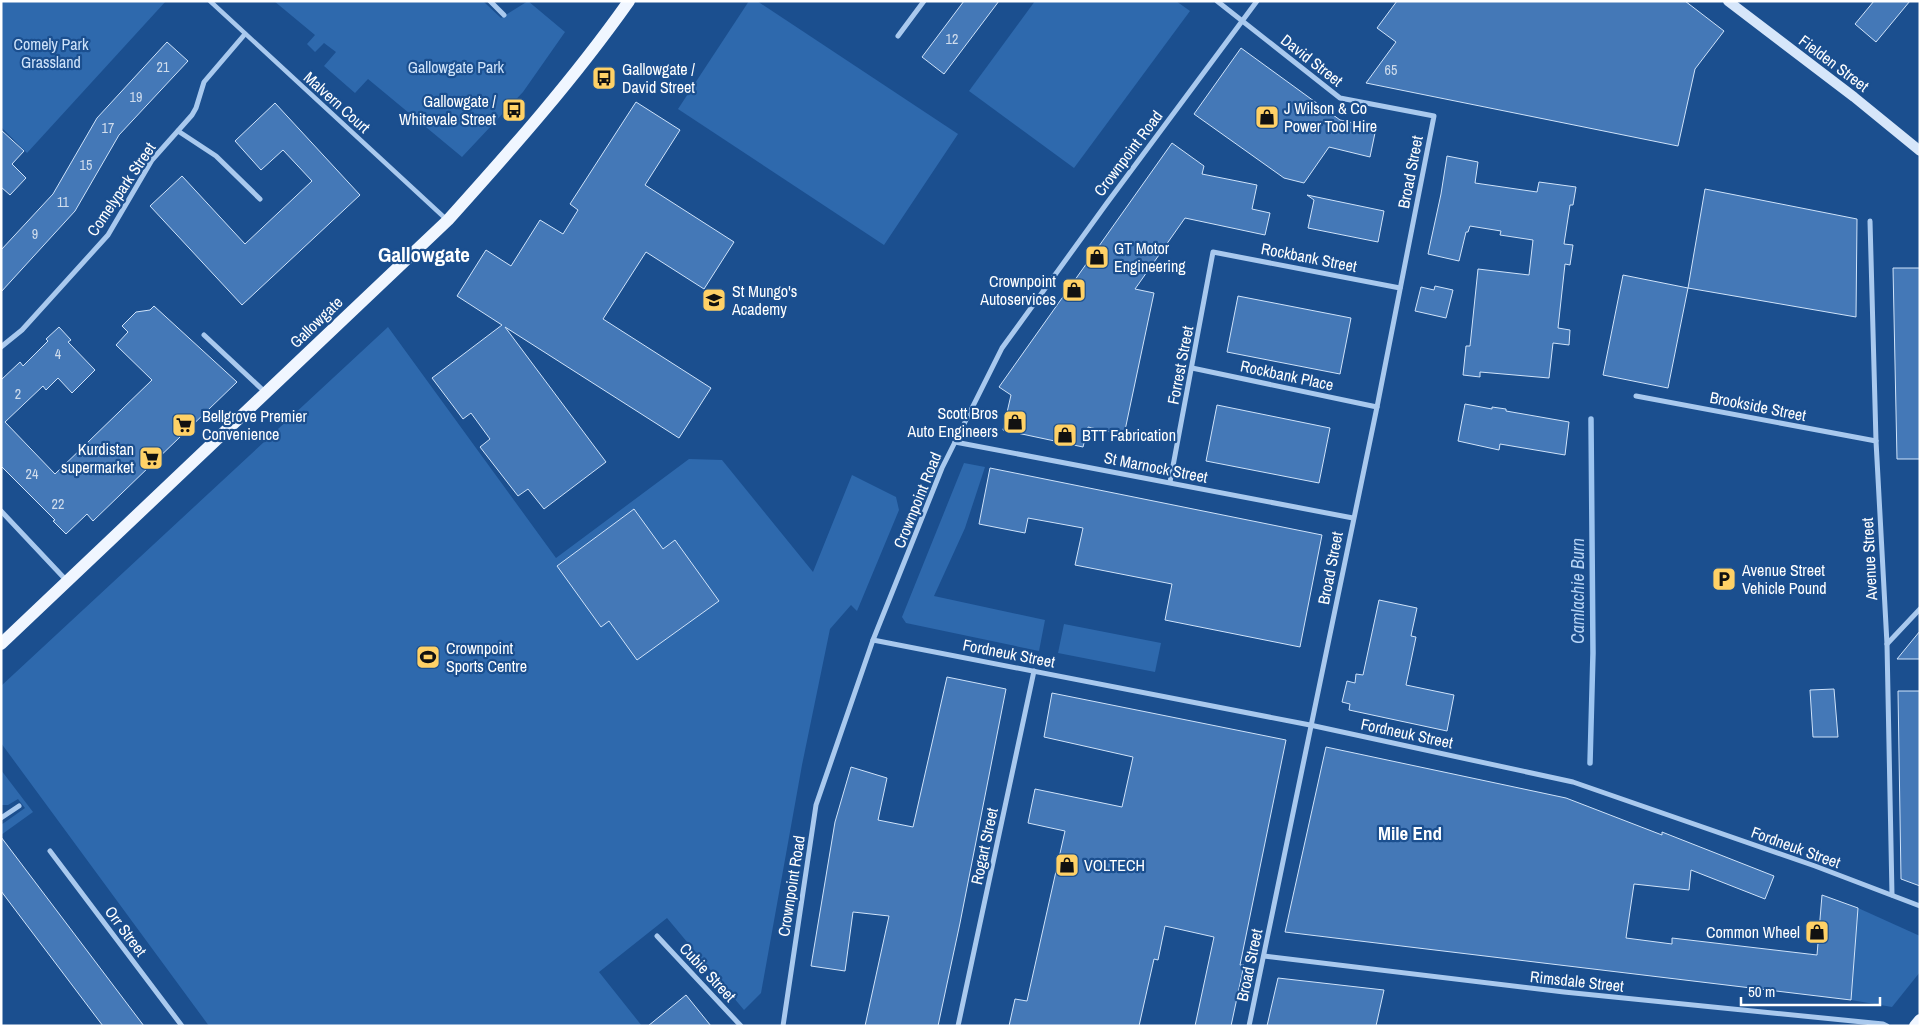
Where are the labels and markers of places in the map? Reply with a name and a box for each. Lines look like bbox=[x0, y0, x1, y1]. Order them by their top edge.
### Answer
place label: Gallowgate / David Street bbox=[622, 58, 695, 98]
bus stop icon: Gallowgate / David Street bbox=[591, 65, 617, 91]
place label: Gallowgate / Whitevale Street bbox=[399, 90, 496, 130]
bus stop icon: Gallowgate / Whitevale Street bbox=[501, 97, 527, 123]
place label: J Wilson & Co Power Tool Hire bbox=[1284, 97, 1377, 137]
shop icon: J Wilson & Co Power Tool Hire bbox=[1254, 104, 1280, 130]
place label: GT Motor Engineering bbox=[1114, 237, 1186, 277]
shop icon: GT Motor Engineering bbox=[1084, 244, 1110, 270]
place label: Crownpoint Autoservices bbox=[979, 270, 1056, 310]
shop icon: Crownpoint Autoservices bbox=[1061, 277, 1087, 303]
place label: St Mungo's Academy bbox=[731, 280, 797, 320]
school or university icon: St Mungo's Academy bbox=[701, 287, 727, 313]
place label: Scott Bros Auto Engineers bbox=[907, 402, 998, 442]
place label: Bellgrove Premier Convenience bbox=[202, 405, 308, 445]
shop icon: Scott Bros Auto Engineers bbox=[1002, 409, 1028, 435]
supermarket icon: Bellgrove Premier Convenience bbox=[171, 412, 197, 438]
shop icon: BTT Fabrication bbox=[1052, 422, 1078, 448]
place label: BTT Fabrication bbox=[1082, 424, 1176, 446]
place label: Kurdistan supermarket bbox=[61, 438, 134, 478]
supermarket icon: Kurdistan supermarket bbox=[138, 445, 164, 471]
place label: Avenue Street Vehicle Pound bbox=[1741, 559, 1827, 599]
parking icon: Avenue Street Vehicle Pound bbox=[1711, 566, 1737, 592]
place label: Crownpoint Sports Centre bbox=[446, 637, 527, 677]
sports icon: Crownpoint Sports Centre bbox=[415, 644, 441, 670]
shop icon: VOLTECH bbox=[1054, 852, 1080, 878]
place label: VOLTECH bbox=[1084, 854, 1145, 876]
shop icon: Common Wheel bbox=[1804, 919, 1830, 945]
place label: Common Wheel bbox=[1706, 921, 1800, 943]

